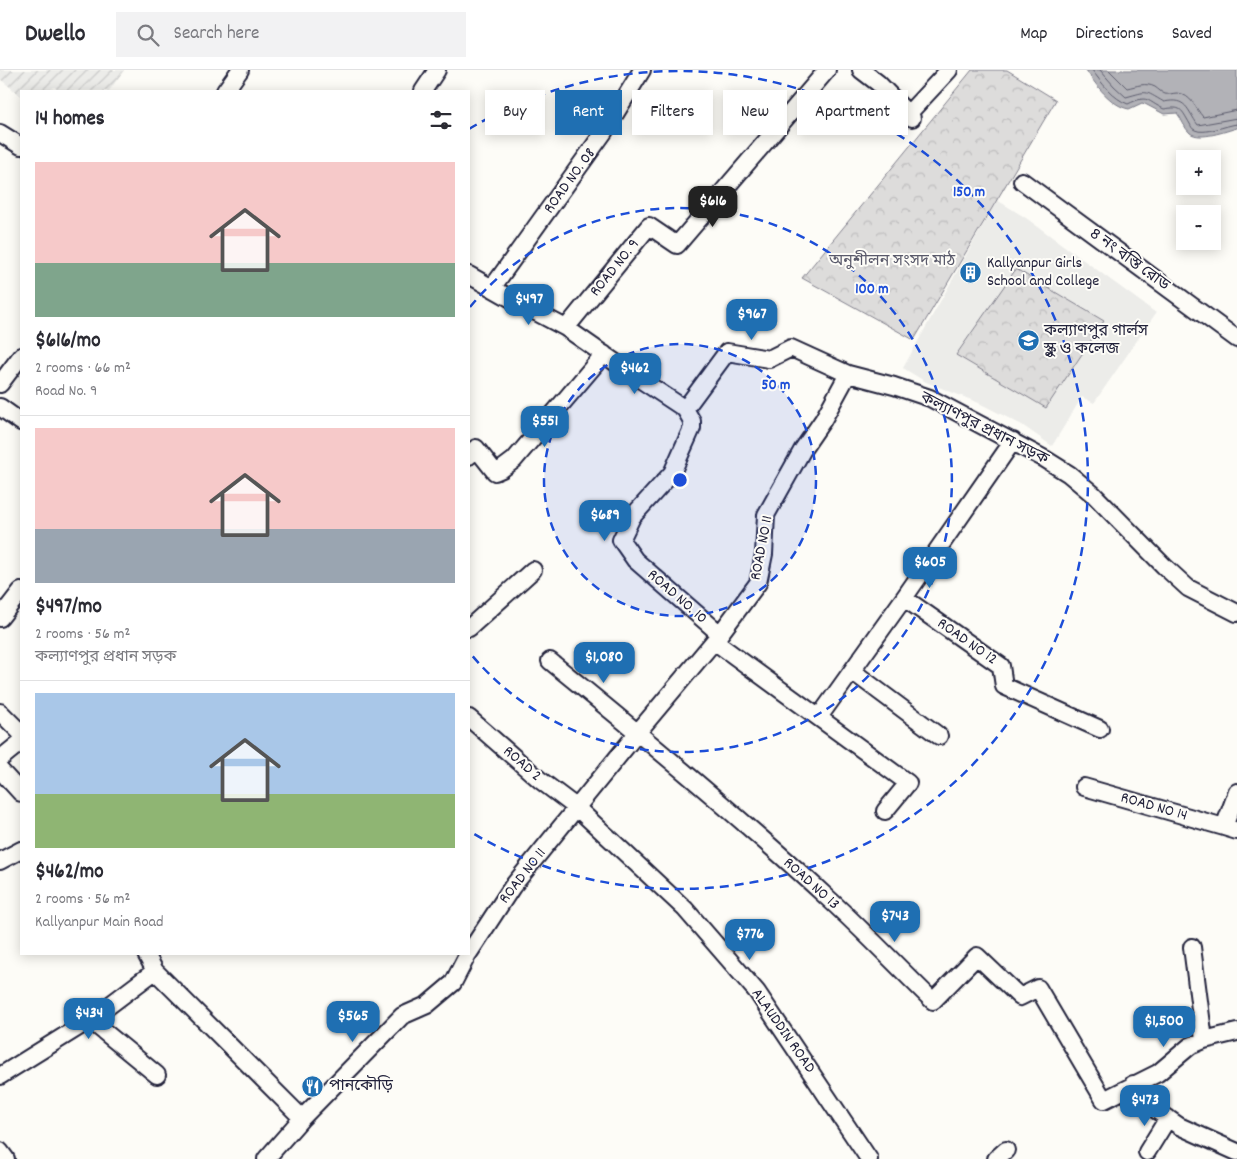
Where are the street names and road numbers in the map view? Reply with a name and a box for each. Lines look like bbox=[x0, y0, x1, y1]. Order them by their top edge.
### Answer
street label: ROAD NO. 08 bbox=[538, 143, 602, 219]
street label: ৪ নং বস্তি রোড bbox=[1084, 223, 1174, 297]
street label: ROAD NO. 9 bbox=[585, 234, 645, 302]
street label: কল্যাণপুর প্রধান সড়ক bbox=[915, 386, 1053, 472]
street label: ROAD NO 11 bbox=[744, 514, 780, 582]
street label: ROAD NO. 10 bbox=[642, 564, 712, 630]
street label: ROAD NO 12 bbox=[932, 613, 1002, 671]
street label: ROAD 2 bbox=[498, 741, 546, 787]
street label: ROAD NO 14 bbox=[1118, 787, 1190, 827]
street label: ROAD NO 11 bbox=[494, 843, 552, 909]
street label: ROAD NO 13 bbox=[778, 852, 844, 916]
street label: ALAUDDIN ROAD bbox=[745, 984, 821, 1078]

